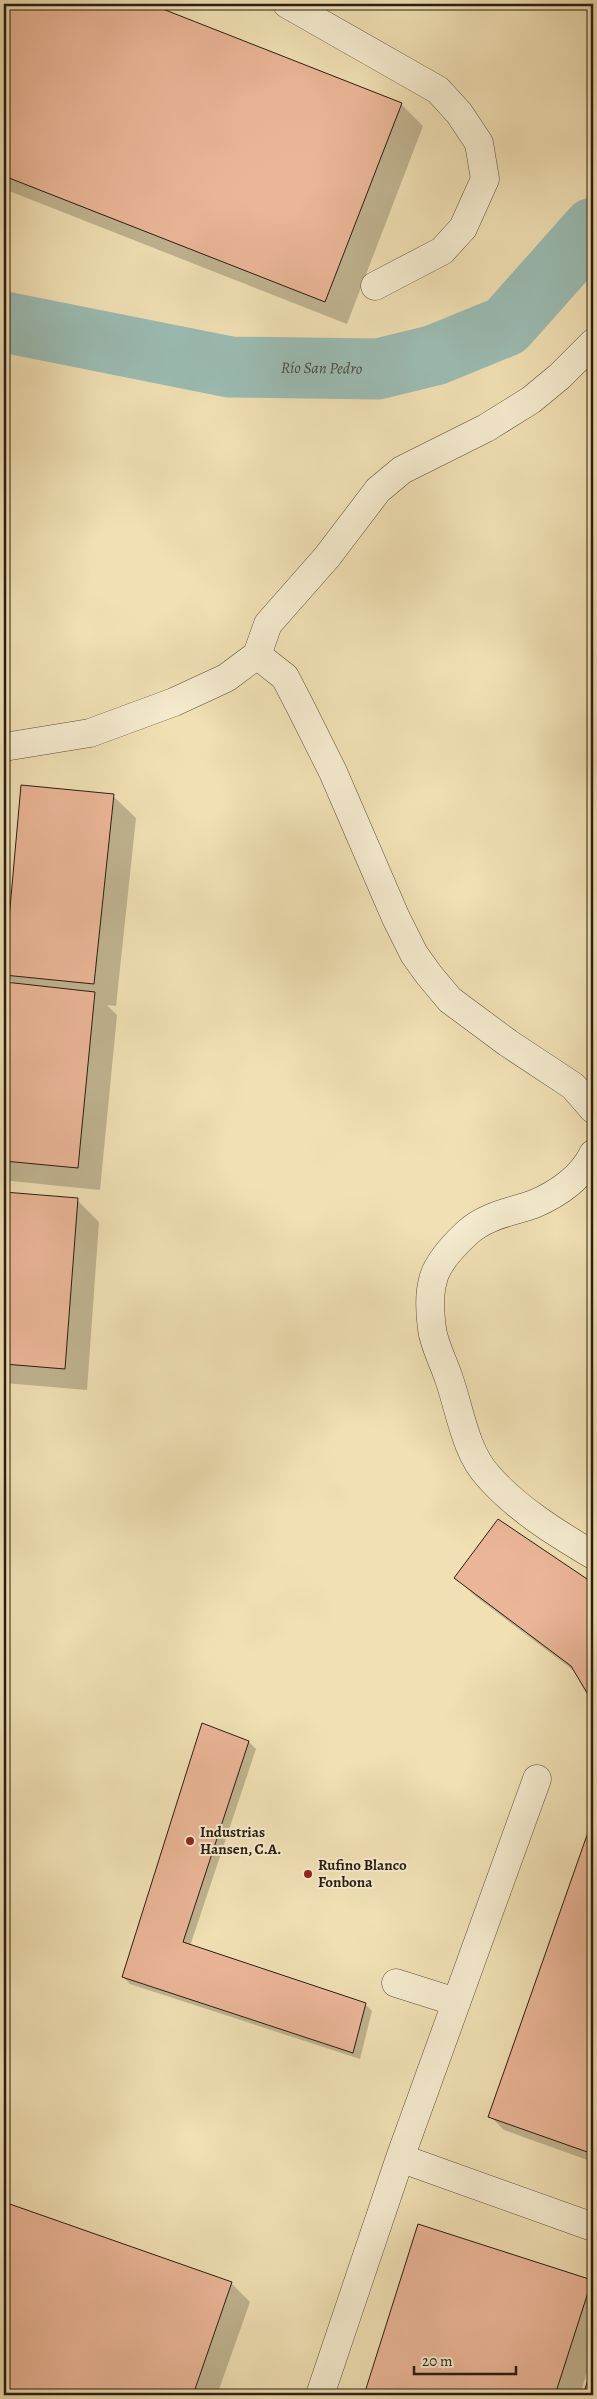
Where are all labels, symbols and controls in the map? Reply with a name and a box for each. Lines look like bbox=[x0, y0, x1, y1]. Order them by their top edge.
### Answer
water label: Río San Pedro bbox=[281, 357, 362, 380]
place label: Industrias Hansen, C.A. bbox=[200, 1822, 281, 1859]
marker: Industrias Hansen, C.A. bbox=[184, 1835, 196, 1847]
place label: Rufino Blanco Fonbona bbox=[318, 1855, 407, 1892]
marker: Rufino Blanco Fonbona bbox=[302, 1868, 314, 1880]
scale bar bbox=[414, 2344, 517, 2376]
text: 20 m bbox=[422, 2351, 453, 2371]

